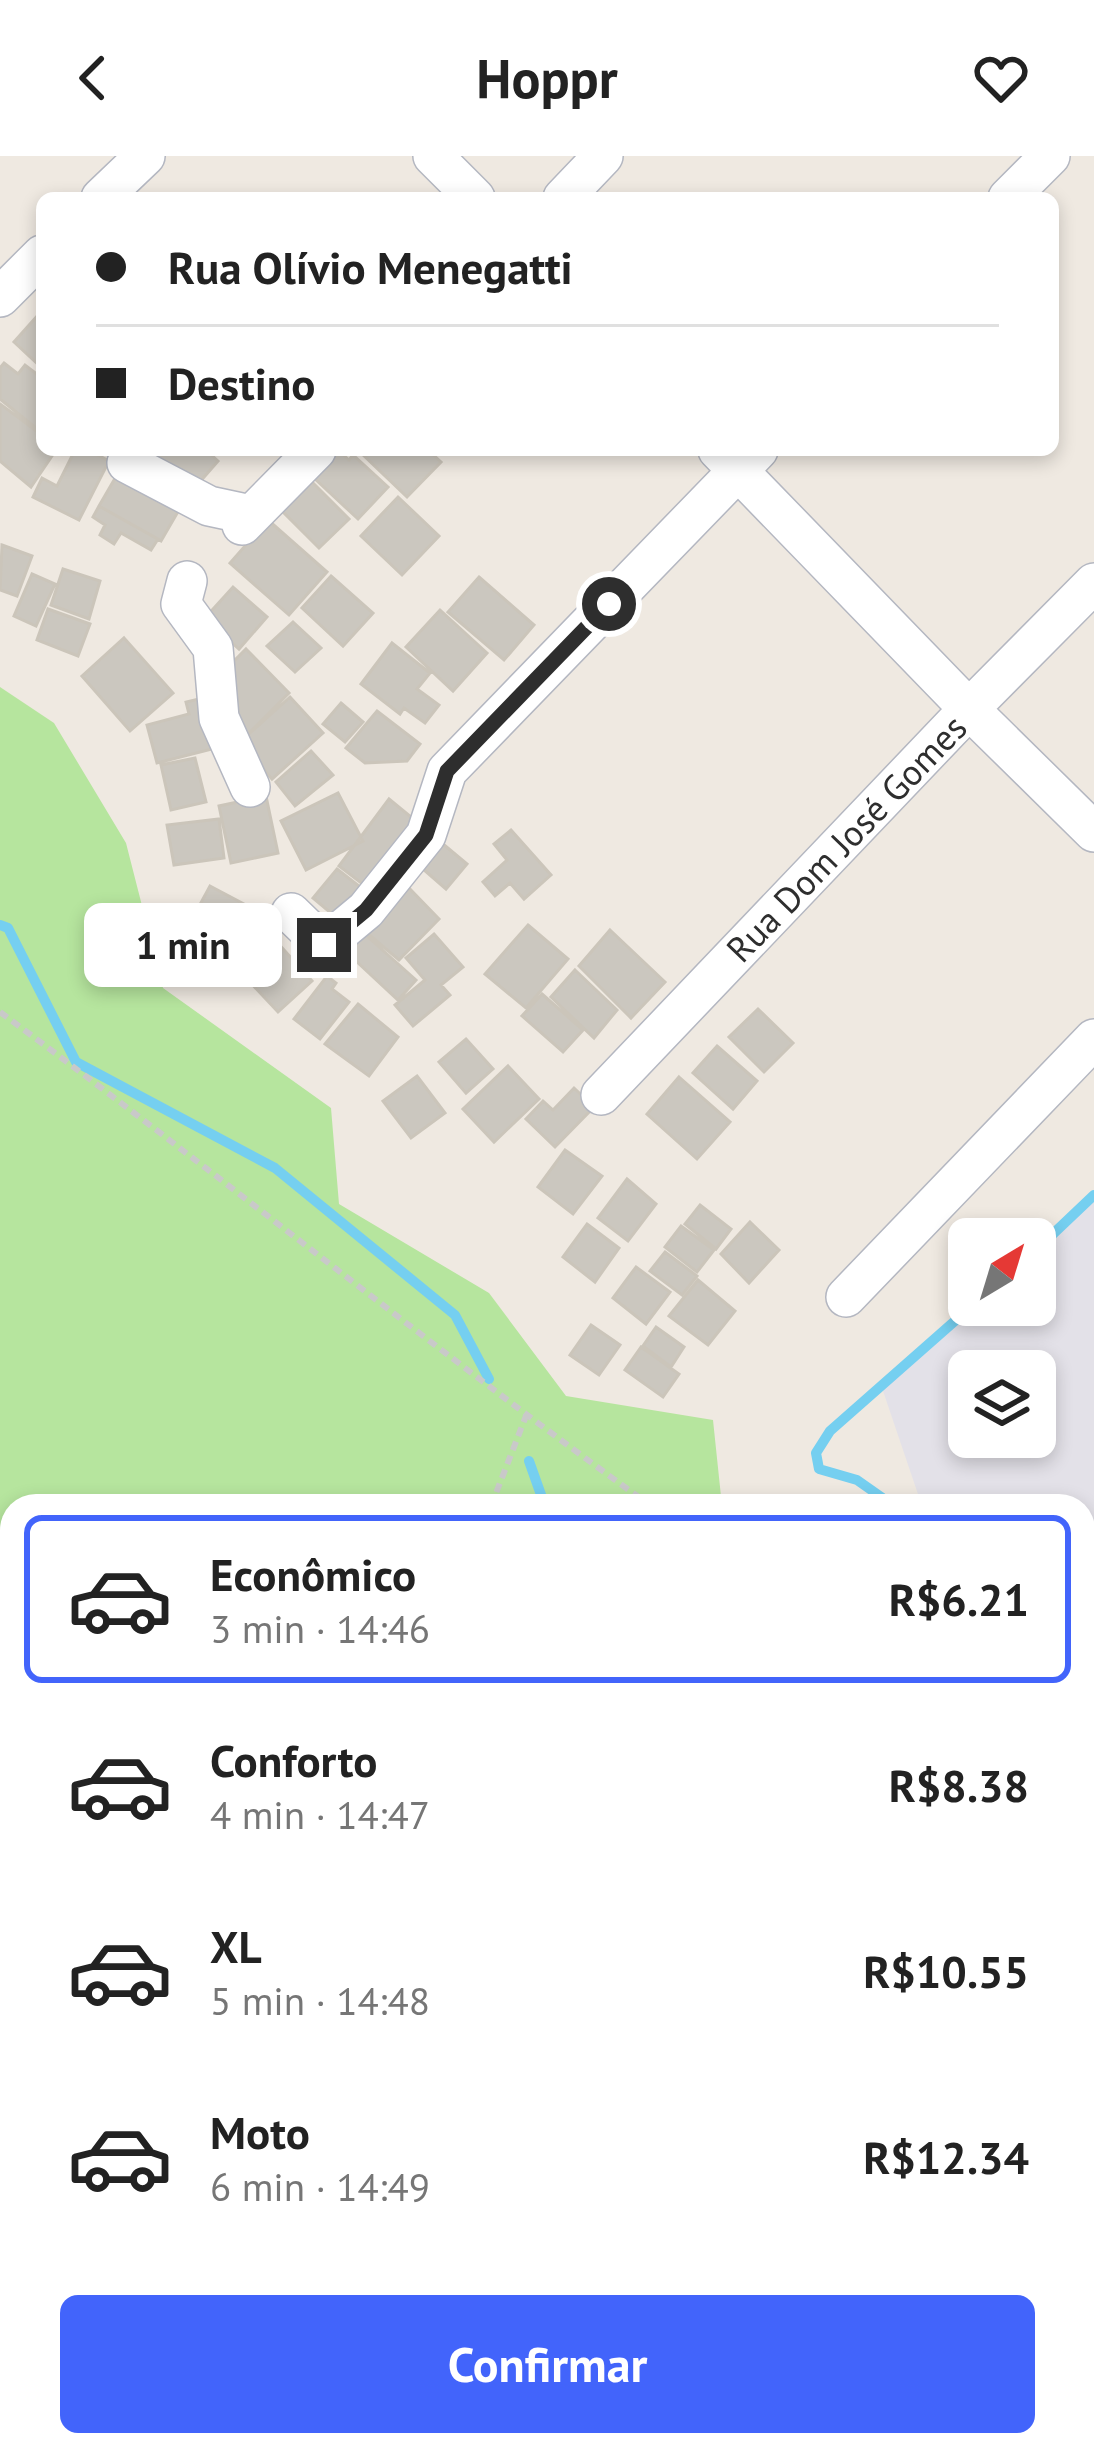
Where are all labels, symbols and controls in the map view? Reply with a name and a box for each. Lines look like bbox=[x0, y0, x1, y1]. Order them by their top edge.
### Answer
text: Hoppr bbox=[476, 43, 618, 113]
icon: back bbox=[60, 45, 126, 111]
icon: heart bbox=[968, 45, 1034, 111]
text: Rua Olívio Menegatti bbox=[168, 238, 573, 296]
text: Destino bbox=[168, 354, 315, 412]
route start bbox=[582, 577, 636, 631]
street label: Rua Dom José Gomes bbox=[716, 704, 976, 972]
callout: 1 min bbox=[84, 903, 282, 987]
route end bbox=[297, 918, 351, 972]
text: 1 min bbox=[135, 919, 231, 970]
north arrow bbox=[948, 1218, 1056, 1326]
map controls bbox=[948, 1218, 1056, 1458]
button: layers bbox=[948, 1350, 1056, 1458]
icon: car bbox=[66, 1545, 174, 1653]
text: Econômico bbox=[210, 1545, 416, 1603]
text: R$6.21 bbox=[889, 1570, 1029, 1628]
text: 3 min · 14:46 bbox=[210, 1603, 430, 1654]
icon: car bbox=[66, 1731, 174, 1839]
text: Conforto bbox=[210, 1731, 377, 1789]
text: R$8.38 bbox=[889, 1756, 1029, 1814]
text: 4 min · 14:47 bbox=[210, 1789, 430, 1840]
icon: car bbox=[66, 1917, 174, 2025]
text: XL bbox=[210, 1917, 262, 1975]
text: R$10.55 bbox=[863, 1942, 1029, 2000]
text: 5 min · 14:48 bbox=[210, 1975, 430, 2026]
icon: car bbox=[66, 2103, 174, 2211]
text: Moto bbox=[210, 2103, 310, 2161]
text: R$12.34 bbox=[863, 2128, 1029, 2186]
text: 6 min · 14:49 bbox=[210, 2161, 430, 2212]
button: Confirmar bbox=[60, 2295, 1035, 2433]

